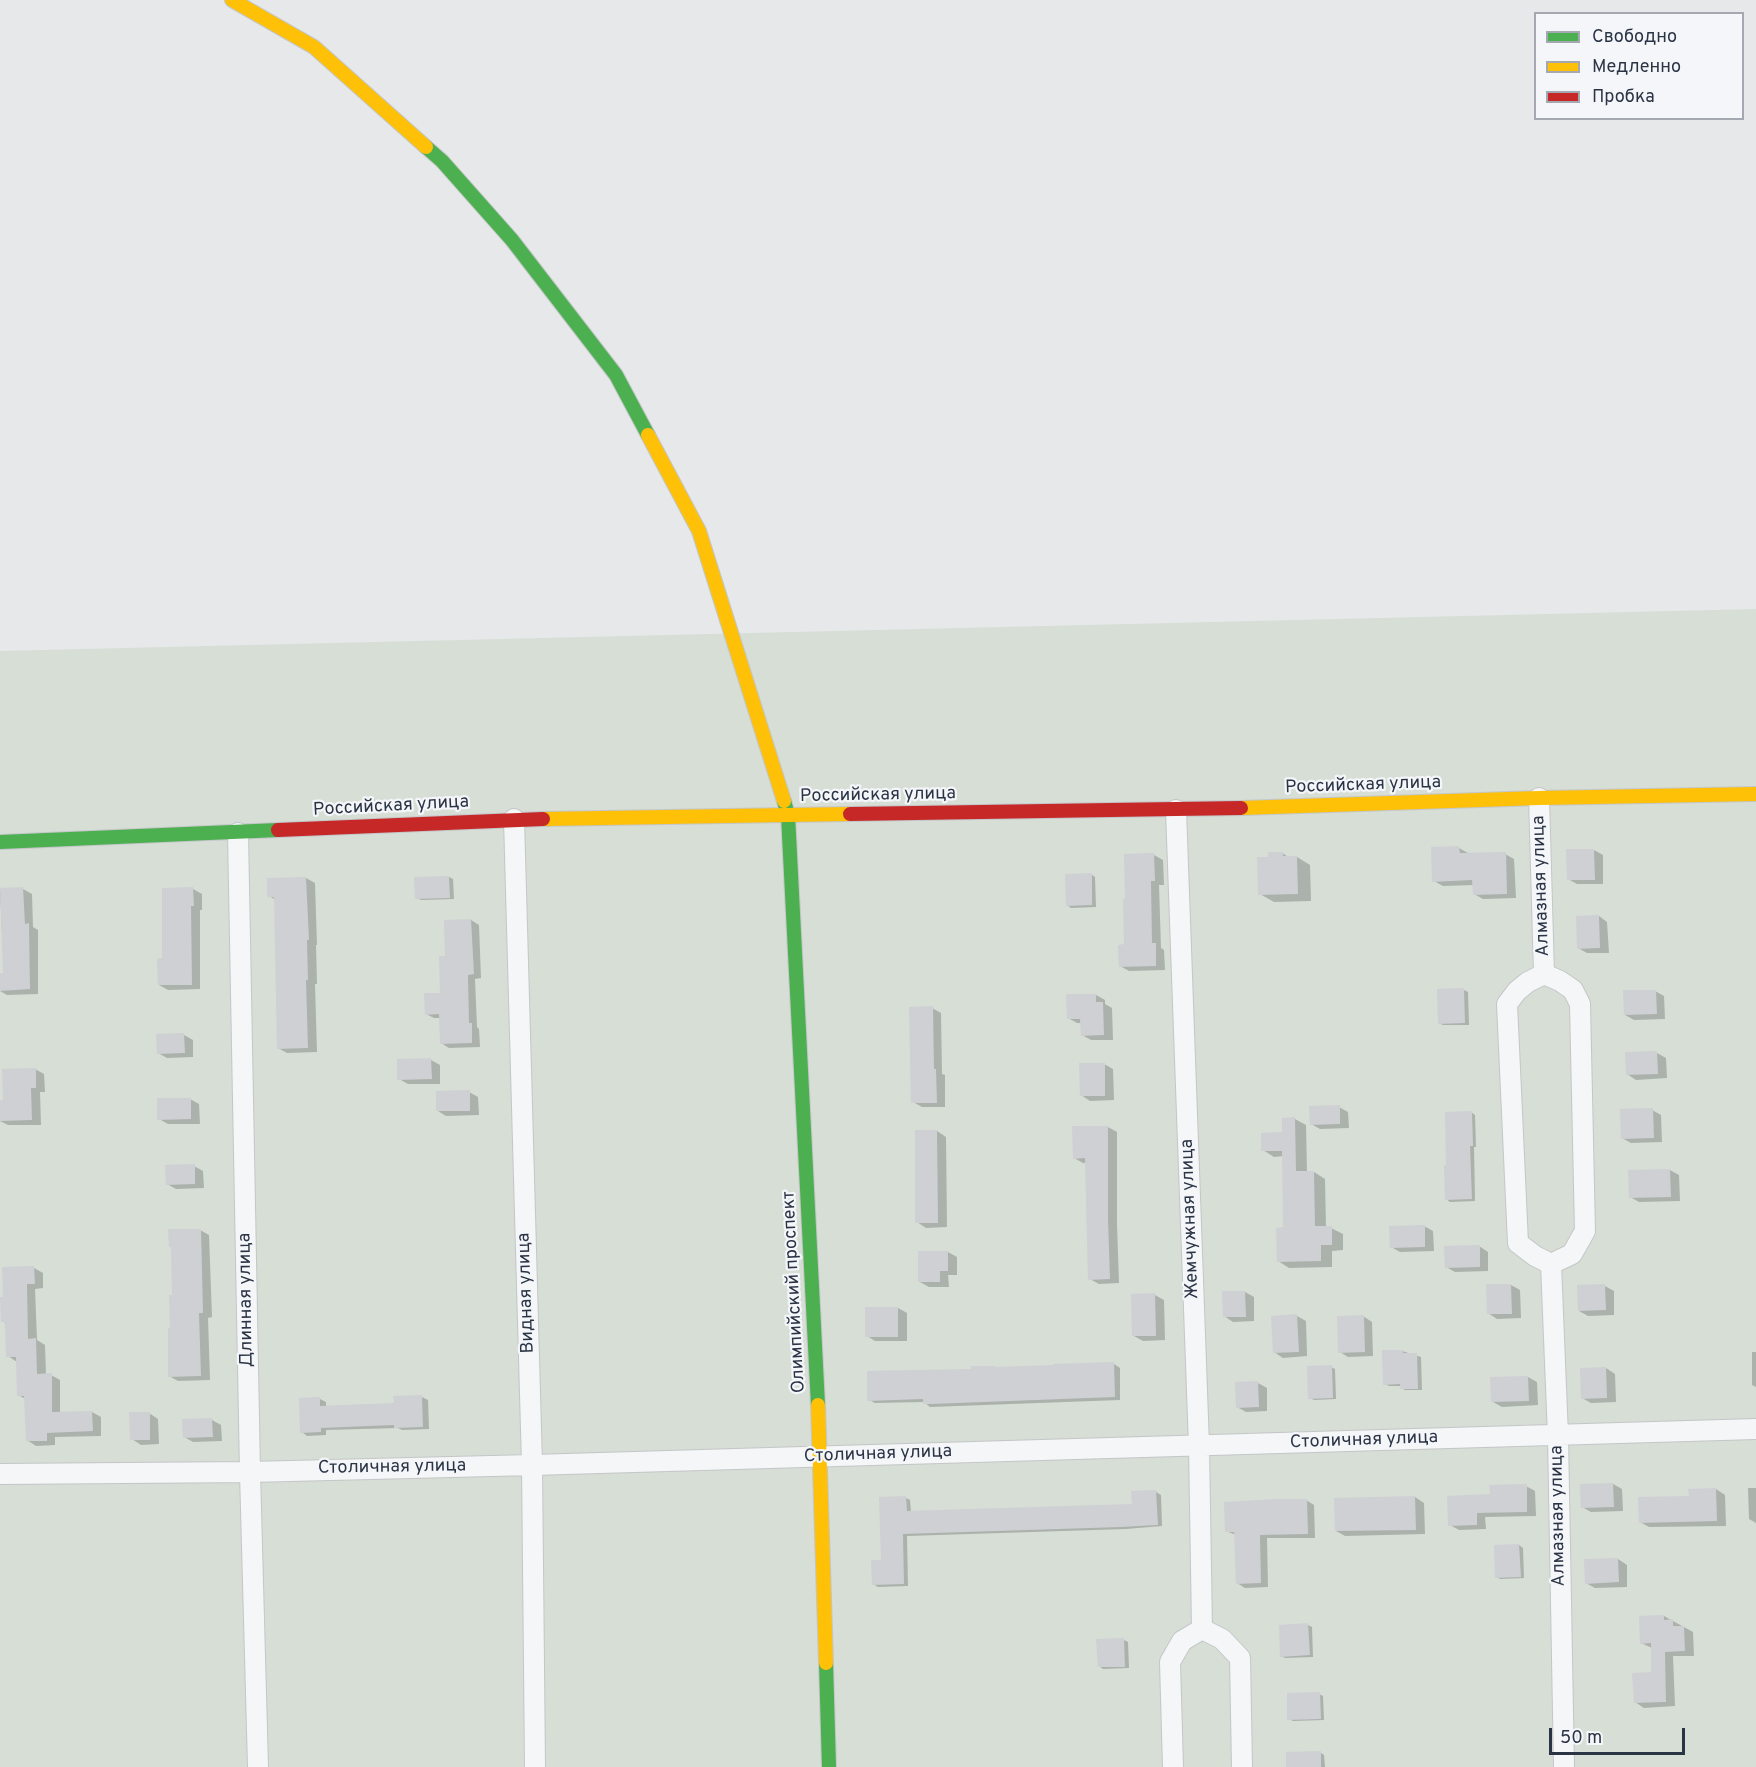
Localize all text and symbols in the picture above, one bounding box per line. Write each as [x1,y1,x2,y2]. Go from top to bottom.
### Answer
legend [1534,12,1744,120]
text: Свободно [1592,26,1677,49]
text: Медленно [1592,56,1681,79]
text: Пробка [1592,86,1655,109]
street label: Российская улица [1285,772,1441,800]
street label: Российская улица [800,784,956,808]
street label: Российская улица [313,792,469,822]
street label: Алмазная улица [1529,815,1555,957]
street label: Жемчужная улица [1177,1138,1205,1300]
street label: Олимпийский проспект [779,1190,811,1394]
street label: Видная улица [514,1232,540,1354]
street label: Длинная улица [235,1233,259,1367]
street label: Столичная улица [1290,1428,1438,1454]
street label: Столичная улица [804,1442,952,1468]
street label: Алмазная улица [1547,1445,1571,1587]
street label: Столичная улица [318,1456,466,1480]
scale bar [1552,1716,1688,1754]
text: 50 m [1560,1727,1602,1750]

